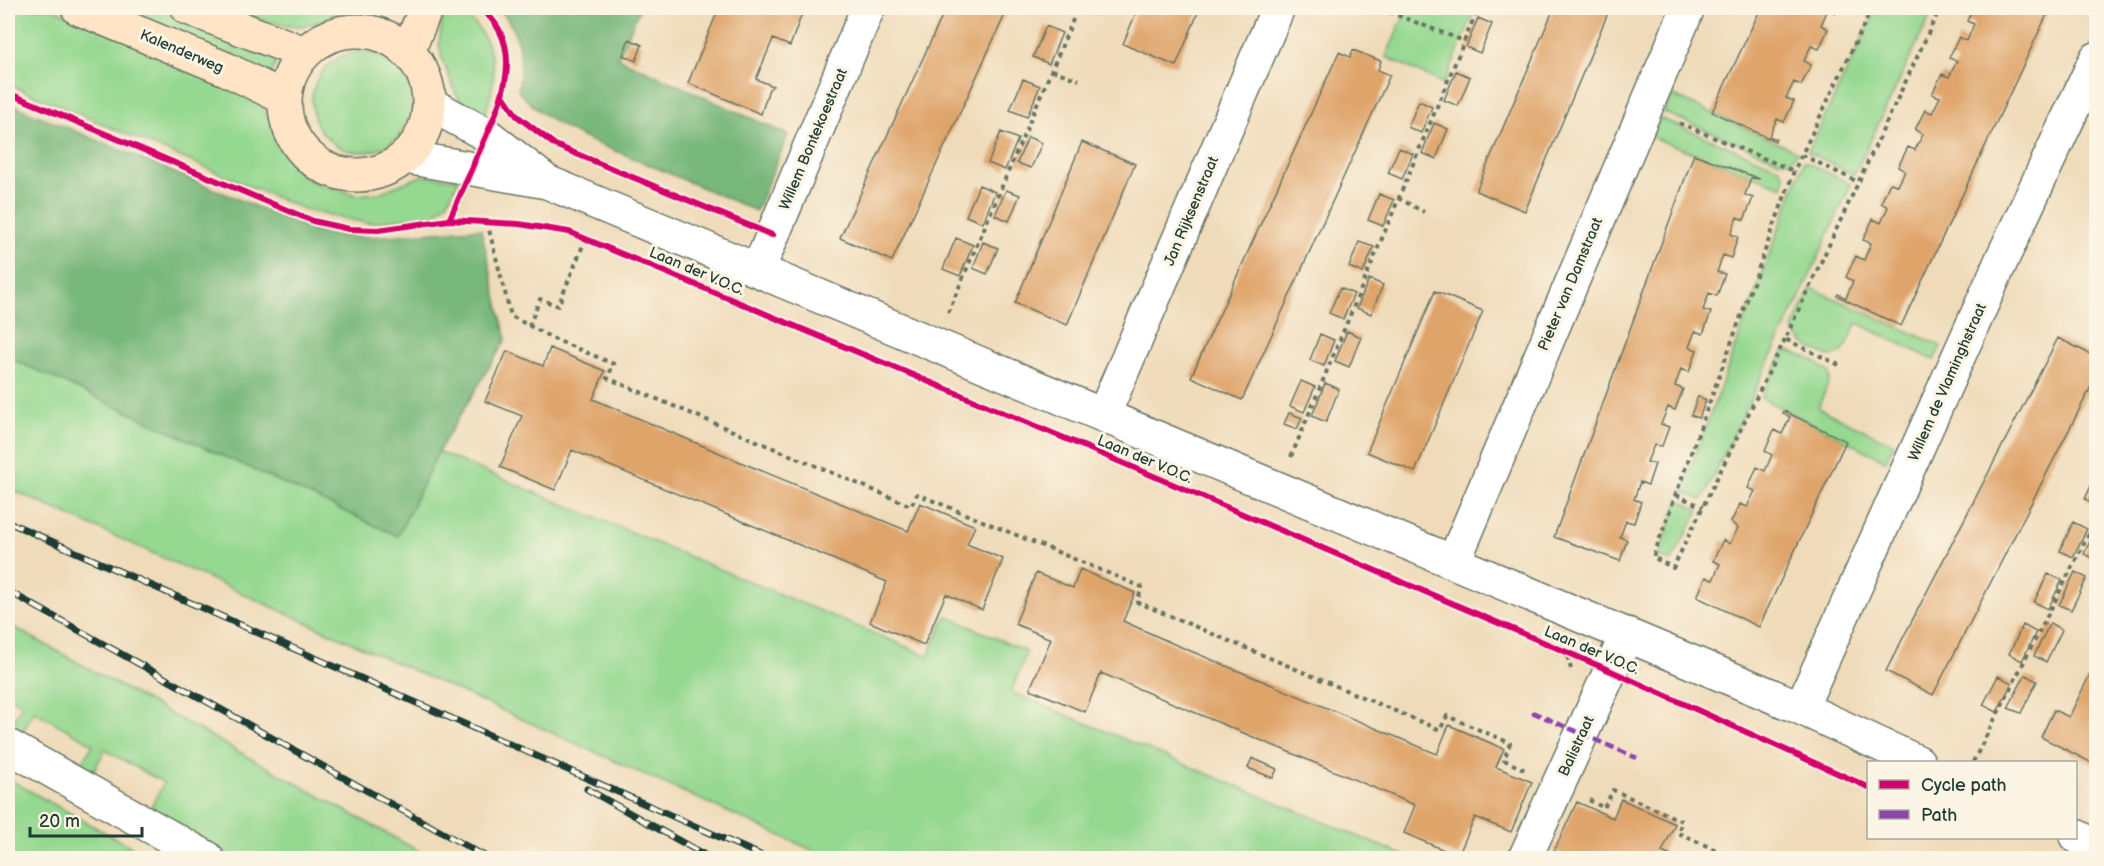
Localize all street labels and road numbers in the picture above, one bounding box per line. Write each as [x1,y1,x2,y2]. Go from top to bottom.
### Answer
street label: Kalenderweg [137,25,226,78]
street label: Willem Bontekoestraat [775,65,852,213]
street label: Jan Rijksenstraat [1160,153,1223,269]
street label: Pieter van Damstraat [1534,214,1607,354]
street label: Laan der V.O.C. [646,243,747,300]
street label: Willem de Vlaminghstraat [1904,300,1991,464]
street label: Laan der V.O.C. [1094,431,1195,488]
street label: Laan der V.O.C. [1541,622,1642,679]
street label: Balistraat [1554,713,1599,779]

